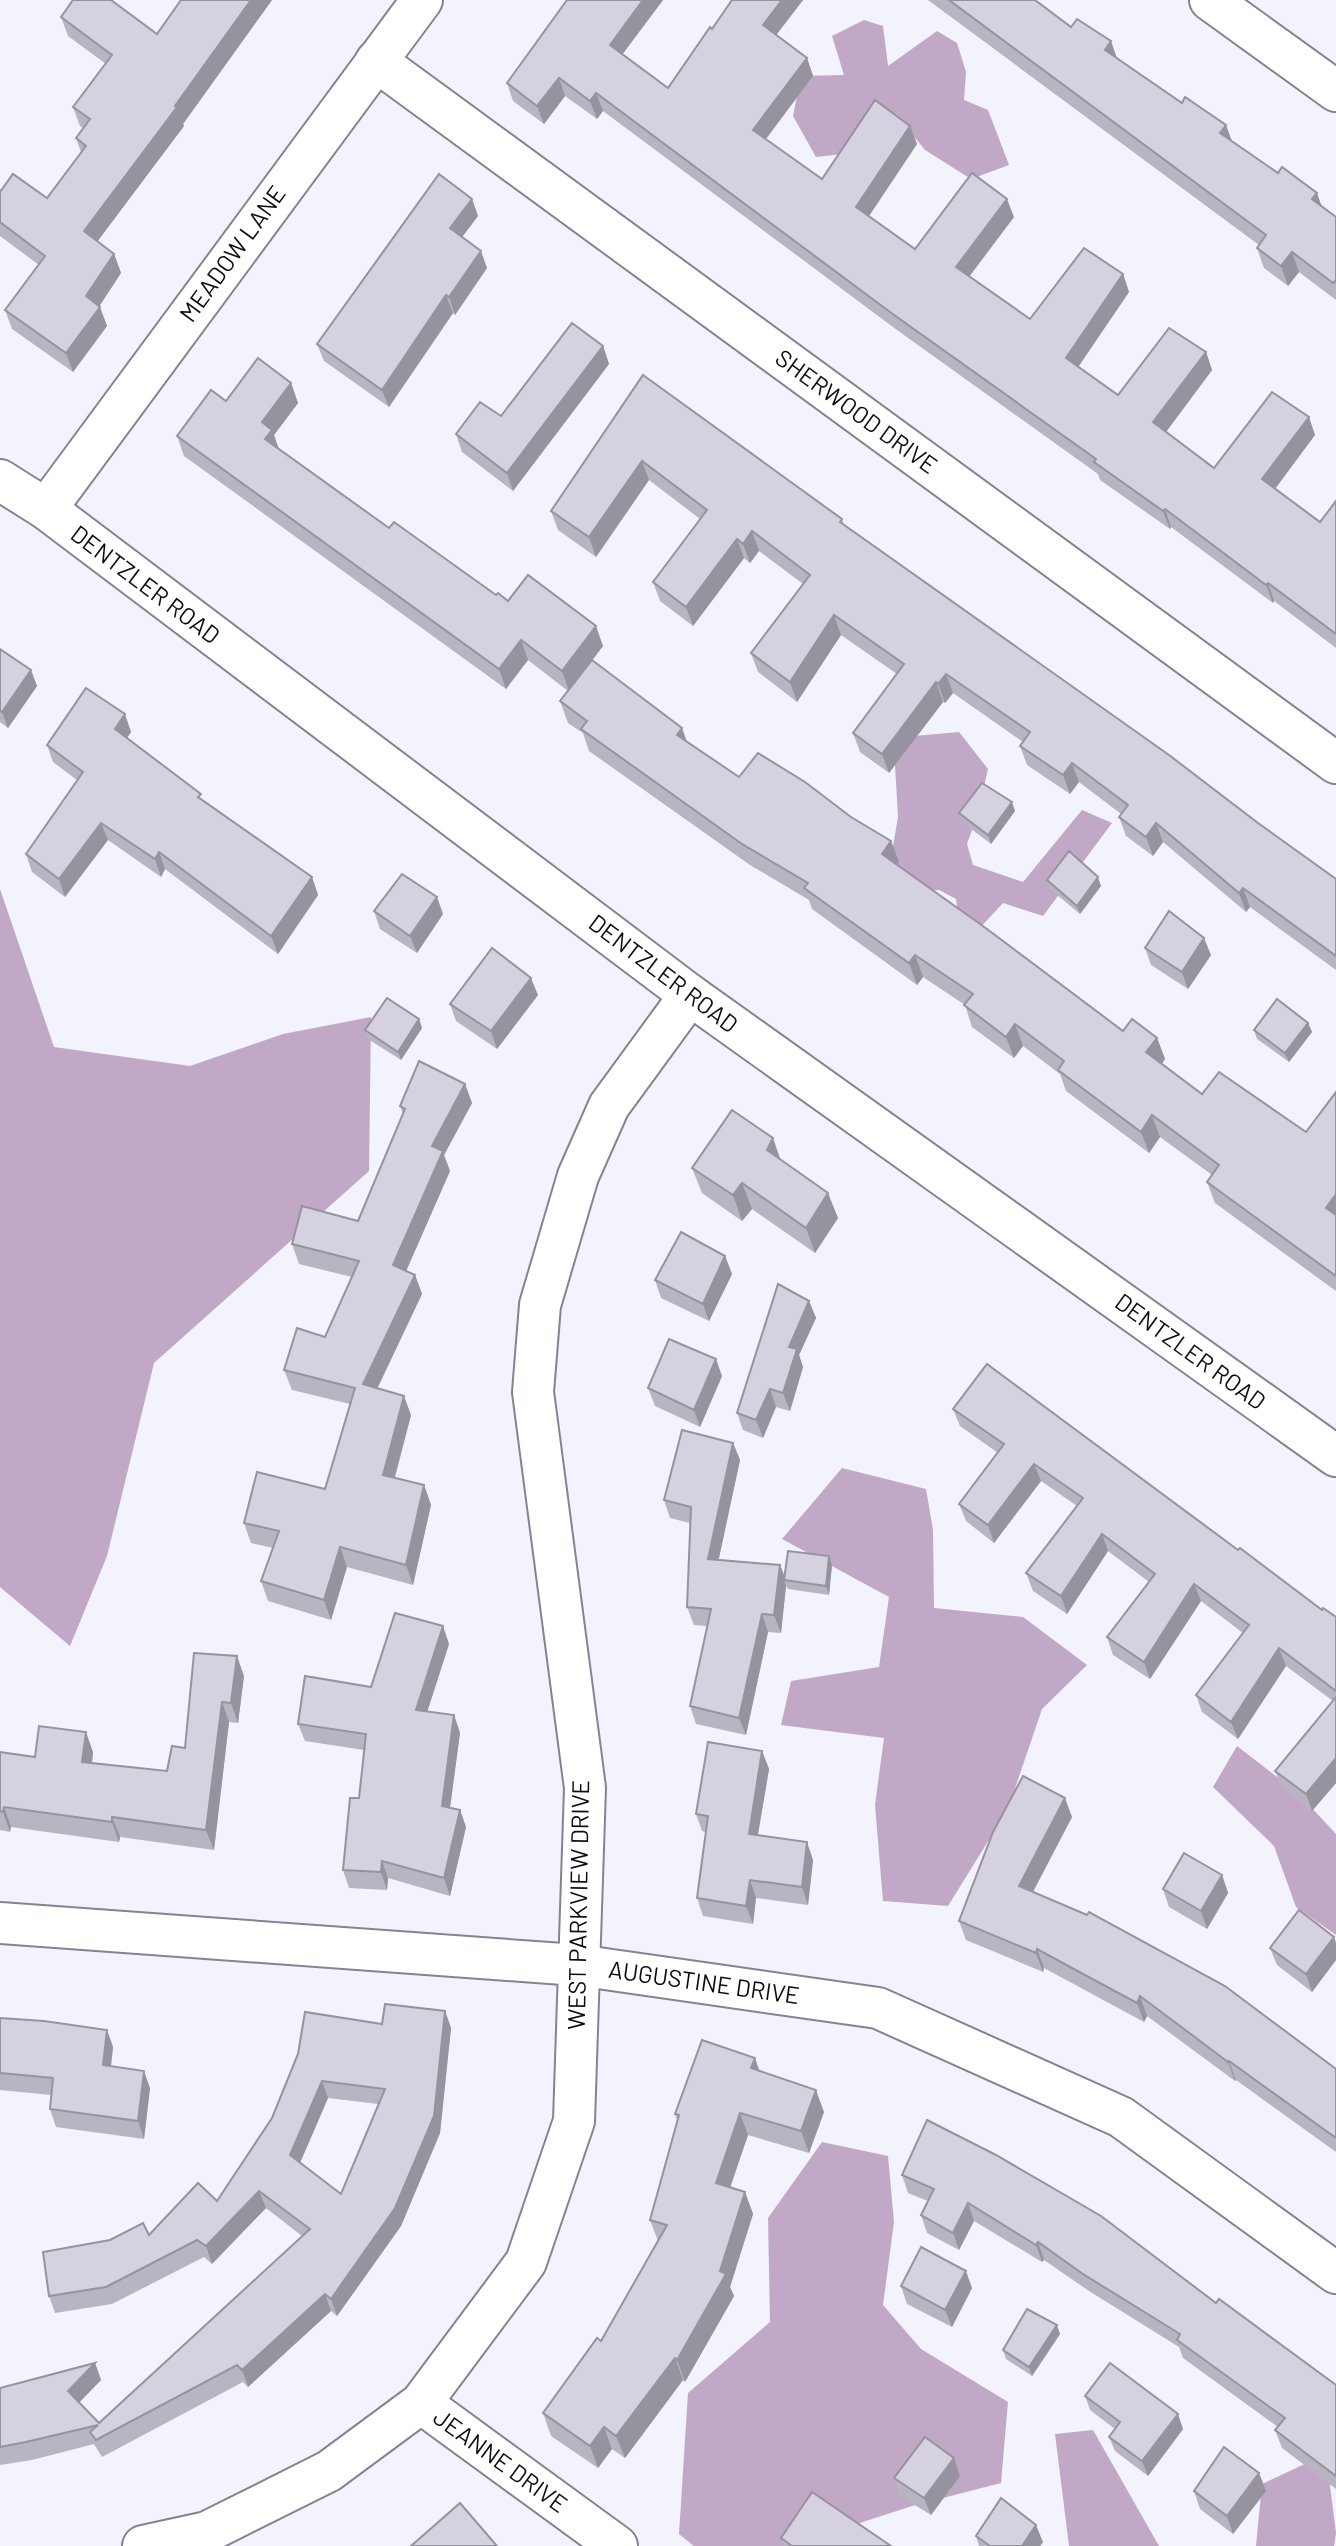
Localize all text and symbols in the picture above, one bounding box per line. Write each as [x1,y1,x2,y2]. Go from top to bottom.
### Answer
street label: MEADOW LANE [173,179,291,327]
street label: SHERWOOD DRIVE [770,342,943,479]
street label: DENTZLER ROAD [66,518,226,649]
street label: DENTZLER ROAD [584,907,744,1038]
street label: DENTZLER ROAD [1110,1286,1272,1415]
street label: WEST PARKVIEW DRIVE [561,1780,594,2030]
street label: AUGUSTINE DRIVE [607,1954,802,2009]
street label: JEANNE DRIVE [428,2402,573,2518]

